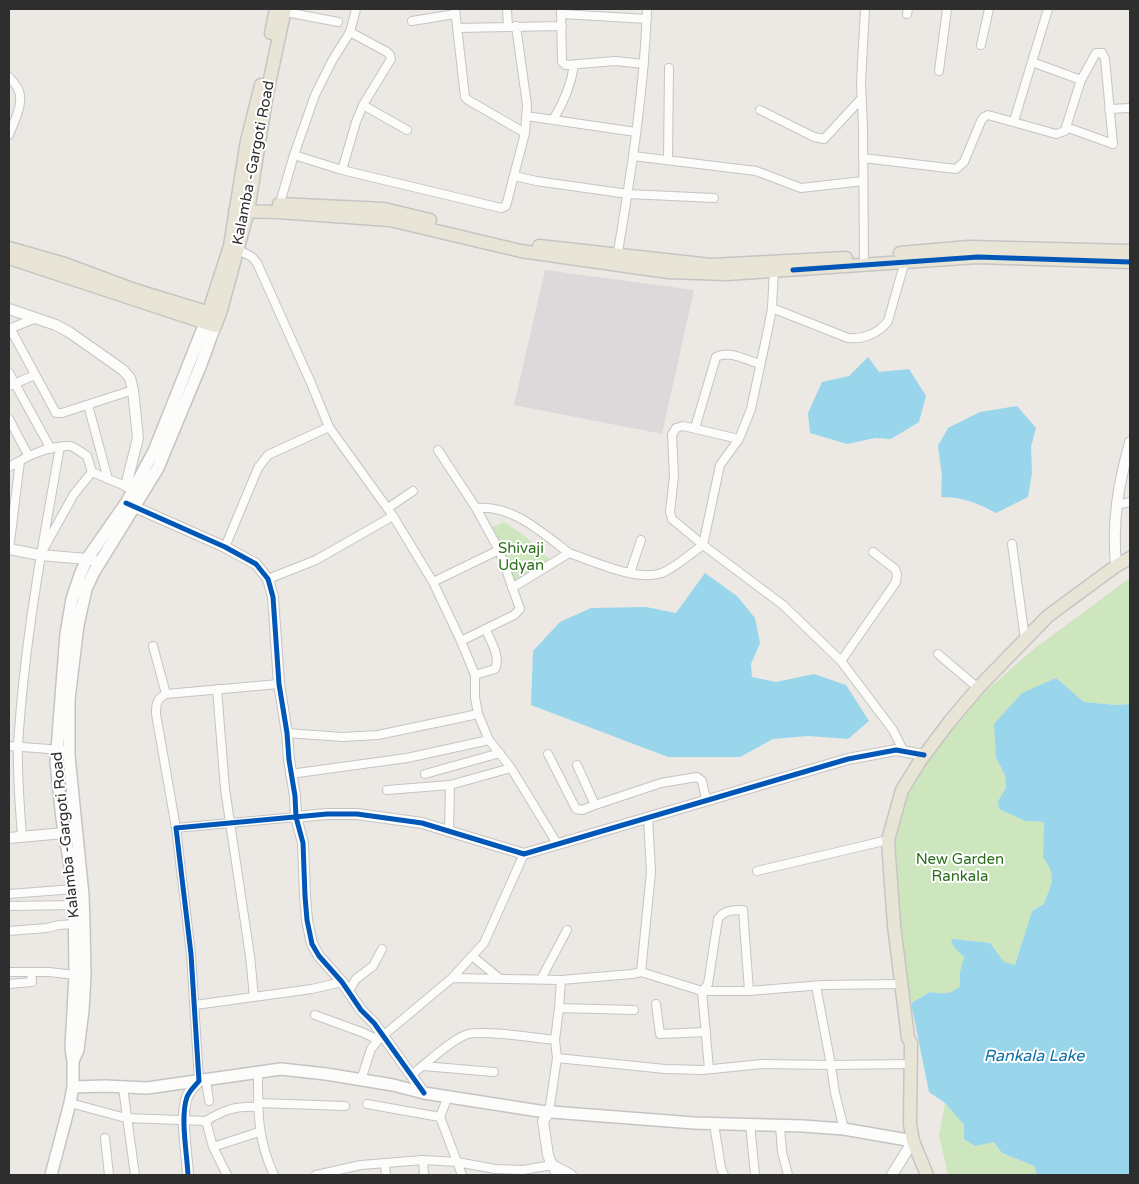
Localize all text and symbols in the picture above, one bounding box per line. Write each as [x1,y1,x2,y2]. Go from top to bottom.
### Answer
street label: Kalamba -Gargoti Road [229,79,279,247]
park label: Shivaji Udyan [498,540,544,575]
street label: Kalamba -Gargoti Road [48,751,84,919]
park label: New Garden Rankala [916,851,1004,886]
water label: Rankala Lake [984,1047,1084,1067]

